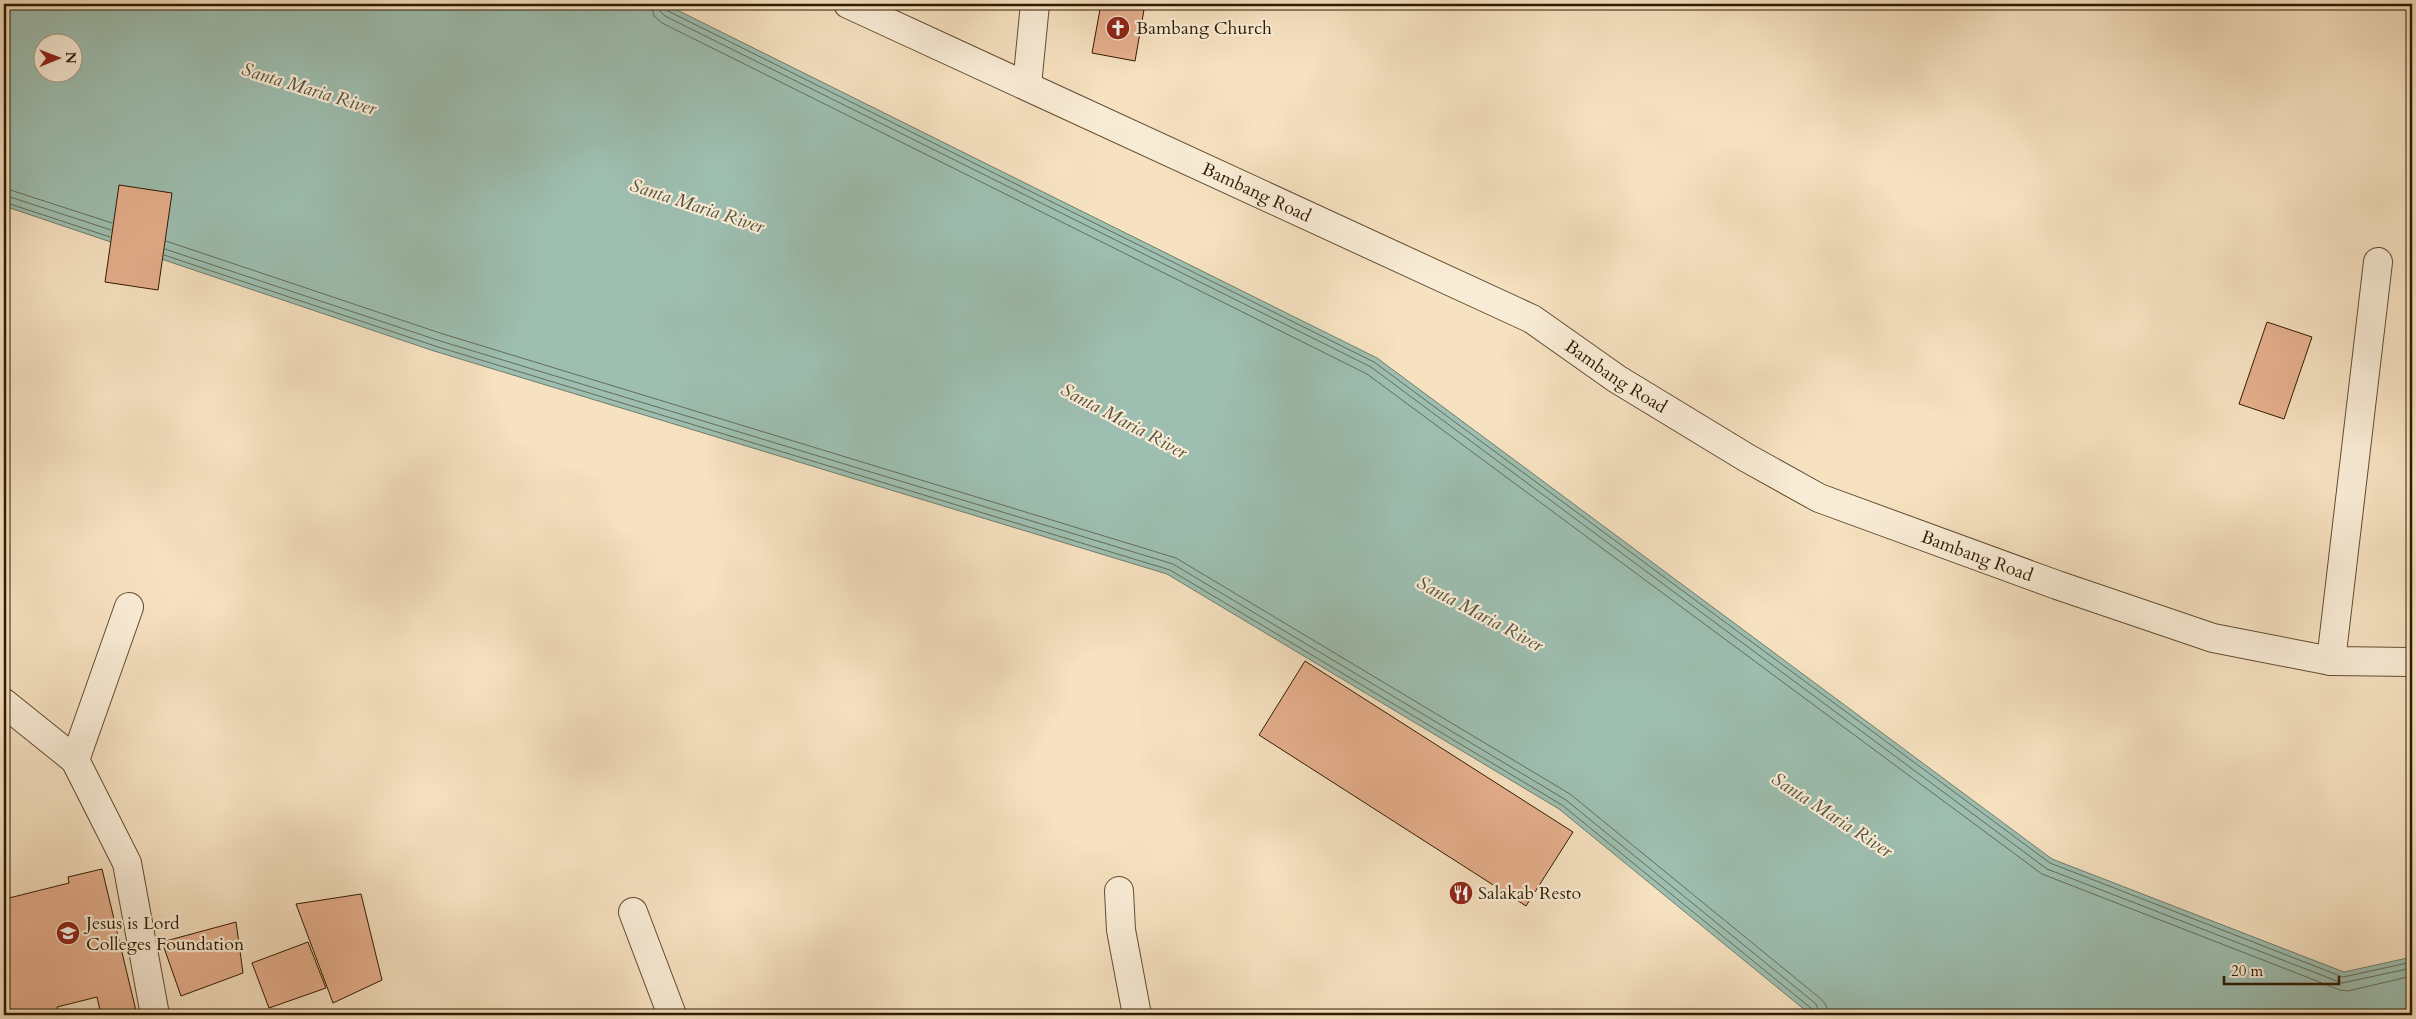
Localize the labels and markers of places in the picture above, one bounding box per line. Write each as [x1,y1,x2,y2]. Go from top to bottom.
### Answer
church icon: Bambang Church [1105,15,1131,41]
place label: Bambang Church [1136,16,1272,41]
restaurant icon: Salakab Resto [1448,880,1474,906]
place label: Salakab Resto [1478,881,1581,906]
place label: Jesus is Lord Colleges Foundation [83,911,245,957]
school or university icon: Jesus is Lord Colleges Foundation [55,920,81,946]

